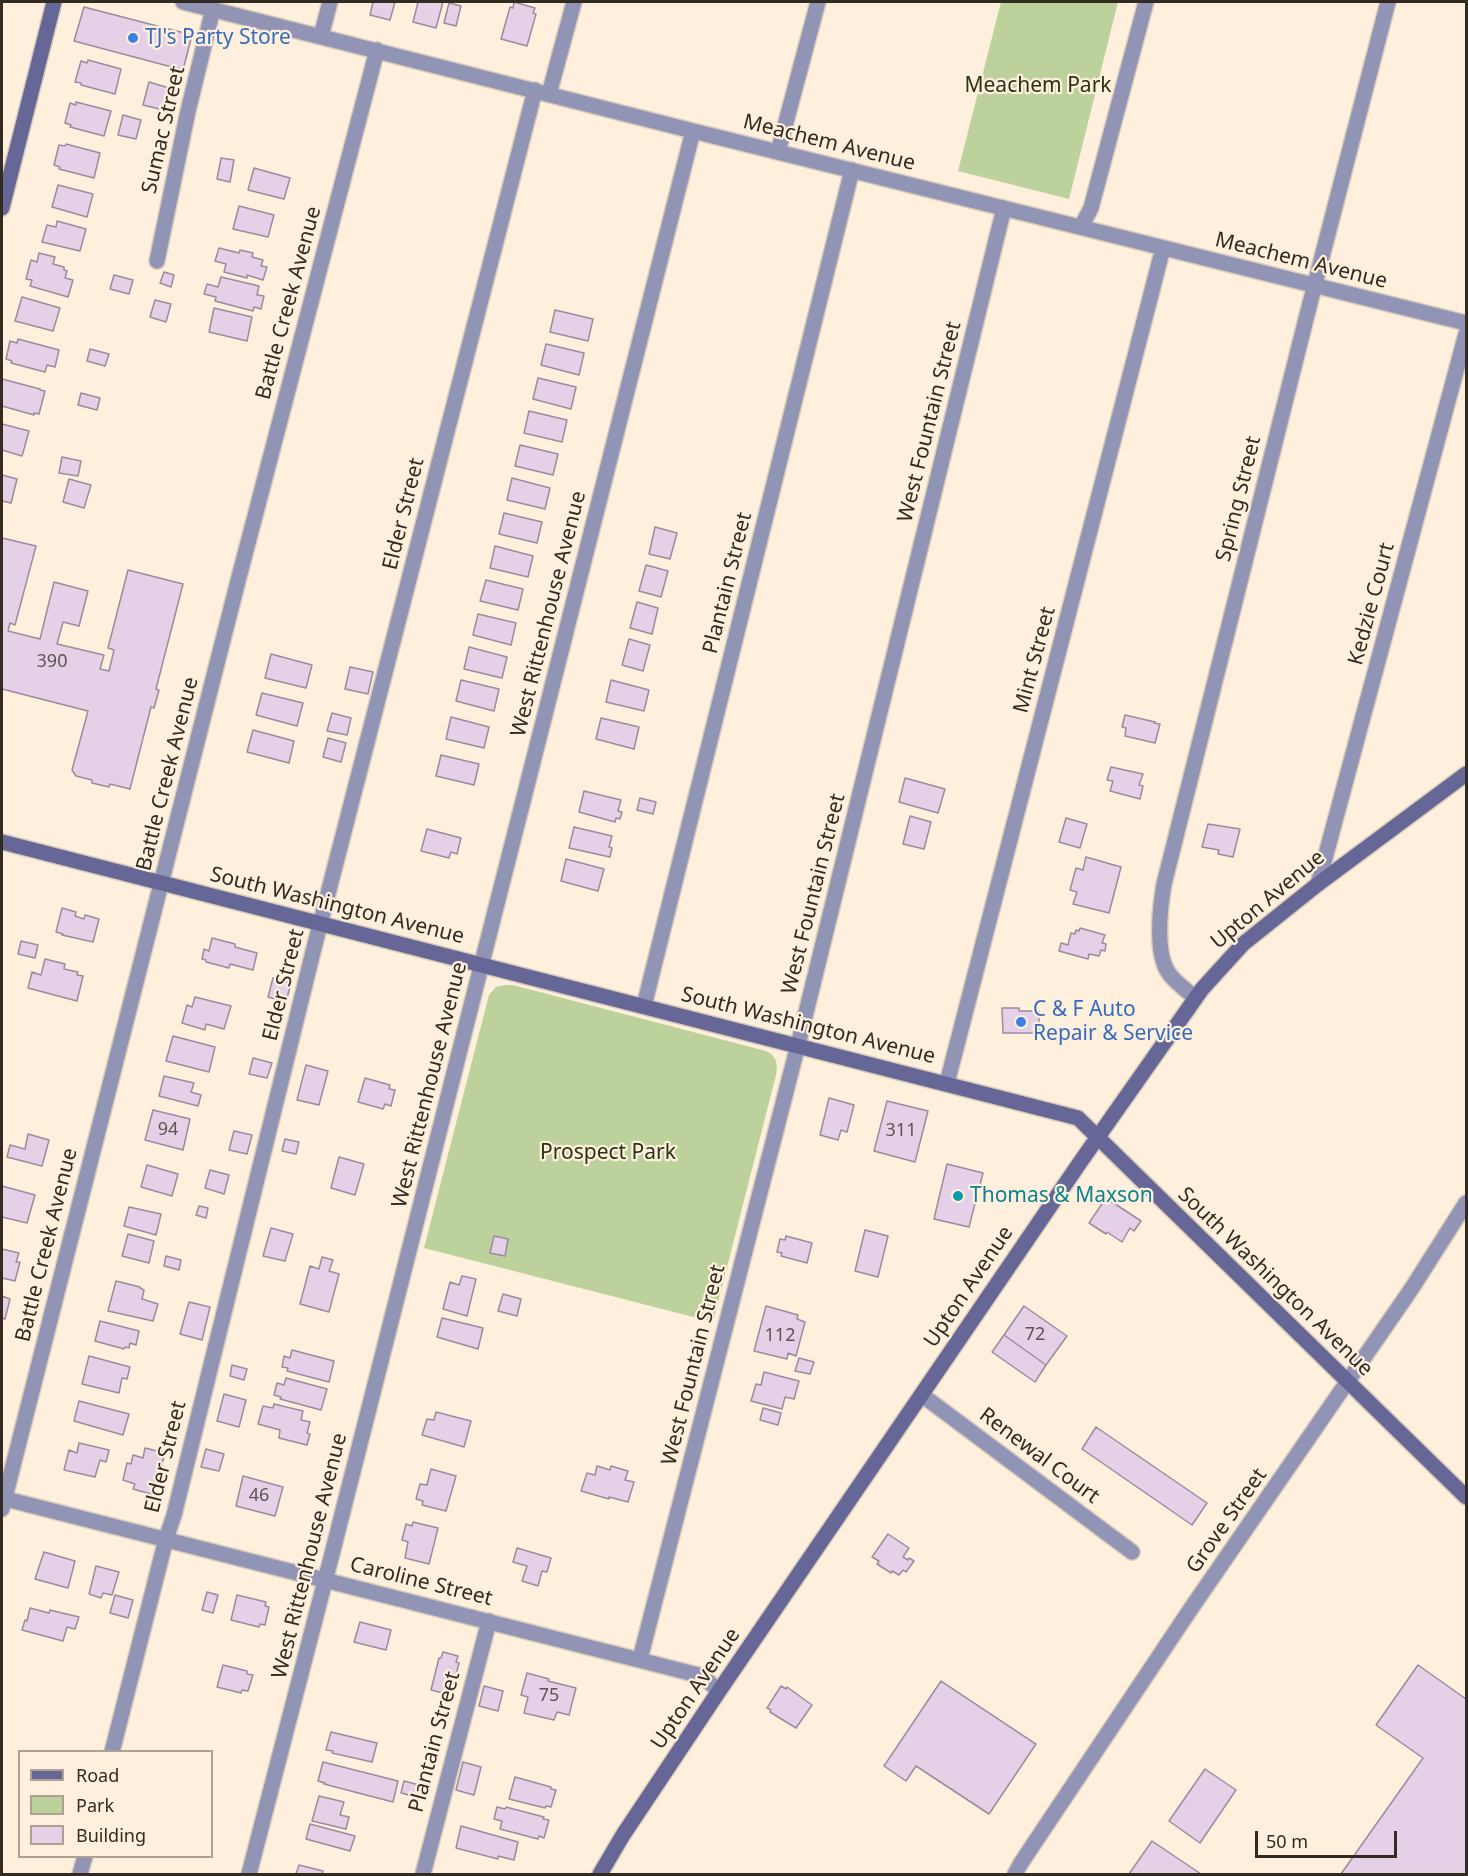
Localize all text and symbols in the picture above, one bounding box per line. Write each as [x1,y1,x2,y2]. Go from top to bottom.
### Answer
place label: TJ's Party Store [145,25,291,51]
marker: TJ's Party Store [126,31,140,45]
street label: Sumac Street [137,64,191,196]
park label: Meachem Park [964,73,1112,99]
street label: Meachem Avenue [740,109,918,177]
street label: Battle Creek Avenue [251,204,327,402]
street label: Meachem Avenue [1212,227,1390,295]
street label: West Fountain Street [893,319,967,525]
street label: Spring Street [1211,434,1267,564]
street label: Elder Street [378,455,430,573]
street label: West Rittenhouse Avenue [506,489,592,739]
street label: Plantain Street [698,510,758,656]
street label: Kedzie Court [1344,540,1400,668]
street label: Mint Street [1009,604,1061,716]
house number: 390 [37,651,67,673]
street label: Battle Creek Avenue [132,674,204,874]
street label: West Fountain Street [777,791,851,997]
street label: Upton Avenue [1206,845,1330,955]
street label: South Washington Avenue [207,862,467,950]
street label: Elder Street [258,926,310,1044]
street label: West Rittenhouse Avenue [387,960,473,1210]
street label: South Washington Avenue [678,982,938,1070]
place label: C & F Auto Repair & Service [1033,997,1193,1047]
marker: C & F Auto Repair & Service [1014,1015,1028,1029]
house number: 94 [158,1119,178,1141]
house number: 311 [886,1120,916,1142]
park label: Prospect Park [540,1140,676,1166]
street label: Battle Creek Avenue [11,1145,83,1345]
street label: South Washington Avenue [1172,1182,1378,1382]
place label: Thomas & Maxson [970,1183,1153,1209]
marker: Thomas & Maxson [951,1189,965,1203]
street label: Upton Avenue [919,1222,1019,1352]
street label: West Fountain Street [657,1262,731,1468]
house number: 72 [1025,1324,1045,1346]
house number: 112 [765,1325,795,1347]
street label: Elder Street [140,1398,192,1516]
street label: Renewal Court [974,1403,1104,1509]
street label: West Rittenhouse Avenue [267,1431,353,1681]
street label: Grove Street [1182,1464,1272,1578]
house number: 46 [249,1485,269,1507]
street label: Caroline Street [347,1552,495,1612]
street label: Upton Avenue [646,1624,746,1754]
street label: Plantain Street [404,1669,466,1815]
house number: 75 [539,1685,559,1707]
legend [18,1750,213,1858]
text: Road [76,1763,119,1787]
text: Park [76,1793,114,1817]
scale bar [1258,1819,1400,1857]
text: Building [76,1823,146,1847]
text: 50 m [1266,1829,1308,1853]

